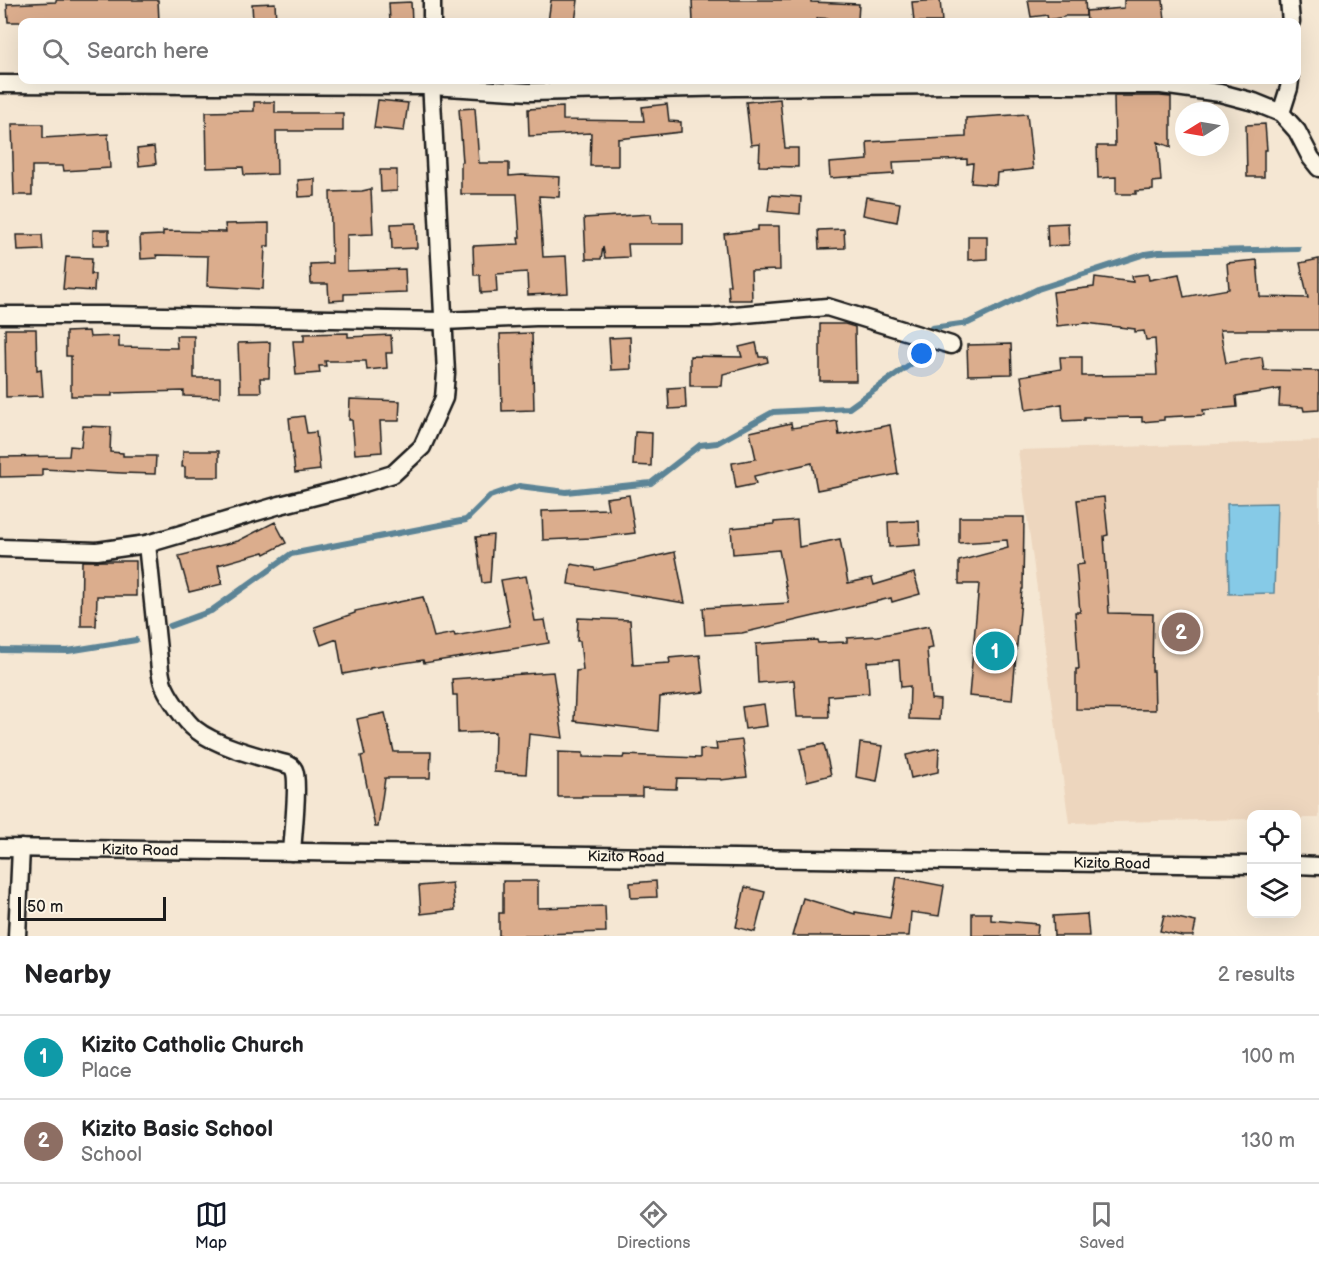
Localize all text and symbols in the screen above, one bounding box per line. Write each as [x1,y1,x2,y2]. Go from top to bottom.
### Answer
search box [18,18,1301,84]
icon: search [39,35,72,68]
text: Search here [87,38,209,65]
north arrow [1175,102,1229,156]
your location [907,339,936,368]
pin: 2 [1162,610,1200,654]
pin: 1 [976,628,1014,674]
map controls [1247,810,1301,918]
button: locate [1247,810,1301,864]
street label: Kizito Road [101,840,179,860]
street label: Kizito Road [587,846,665,867]
street label: Kizito Road [1073,853,1150,873]
button: layers [1247,864,1301,918]
scale bar [18,894,166,922]
text: 50 m [27,898,63,917]
text: Nearby [24,960,111,991]
text: 2 results [1218,963,1295,987]
text: Kizito Catholic Church [81,1032,304,1059]
text: 1 [39,1045,48,1069]
text: 100 m [1242,1045,1295,1069]
text: Place [81,1059,132,1083]
text: Kizito Basic School [81,1116,273,1143]
text: 2 [38,1129,49,1153]
text: 130 m [1241,1129,1295,1153]
text: School [81,1143,142,1167]
tab: Map [195,1198,228,1253]
tab: Directions [617,1198,690,1253]
tab: Saved [1079,1198,1124,1253]

